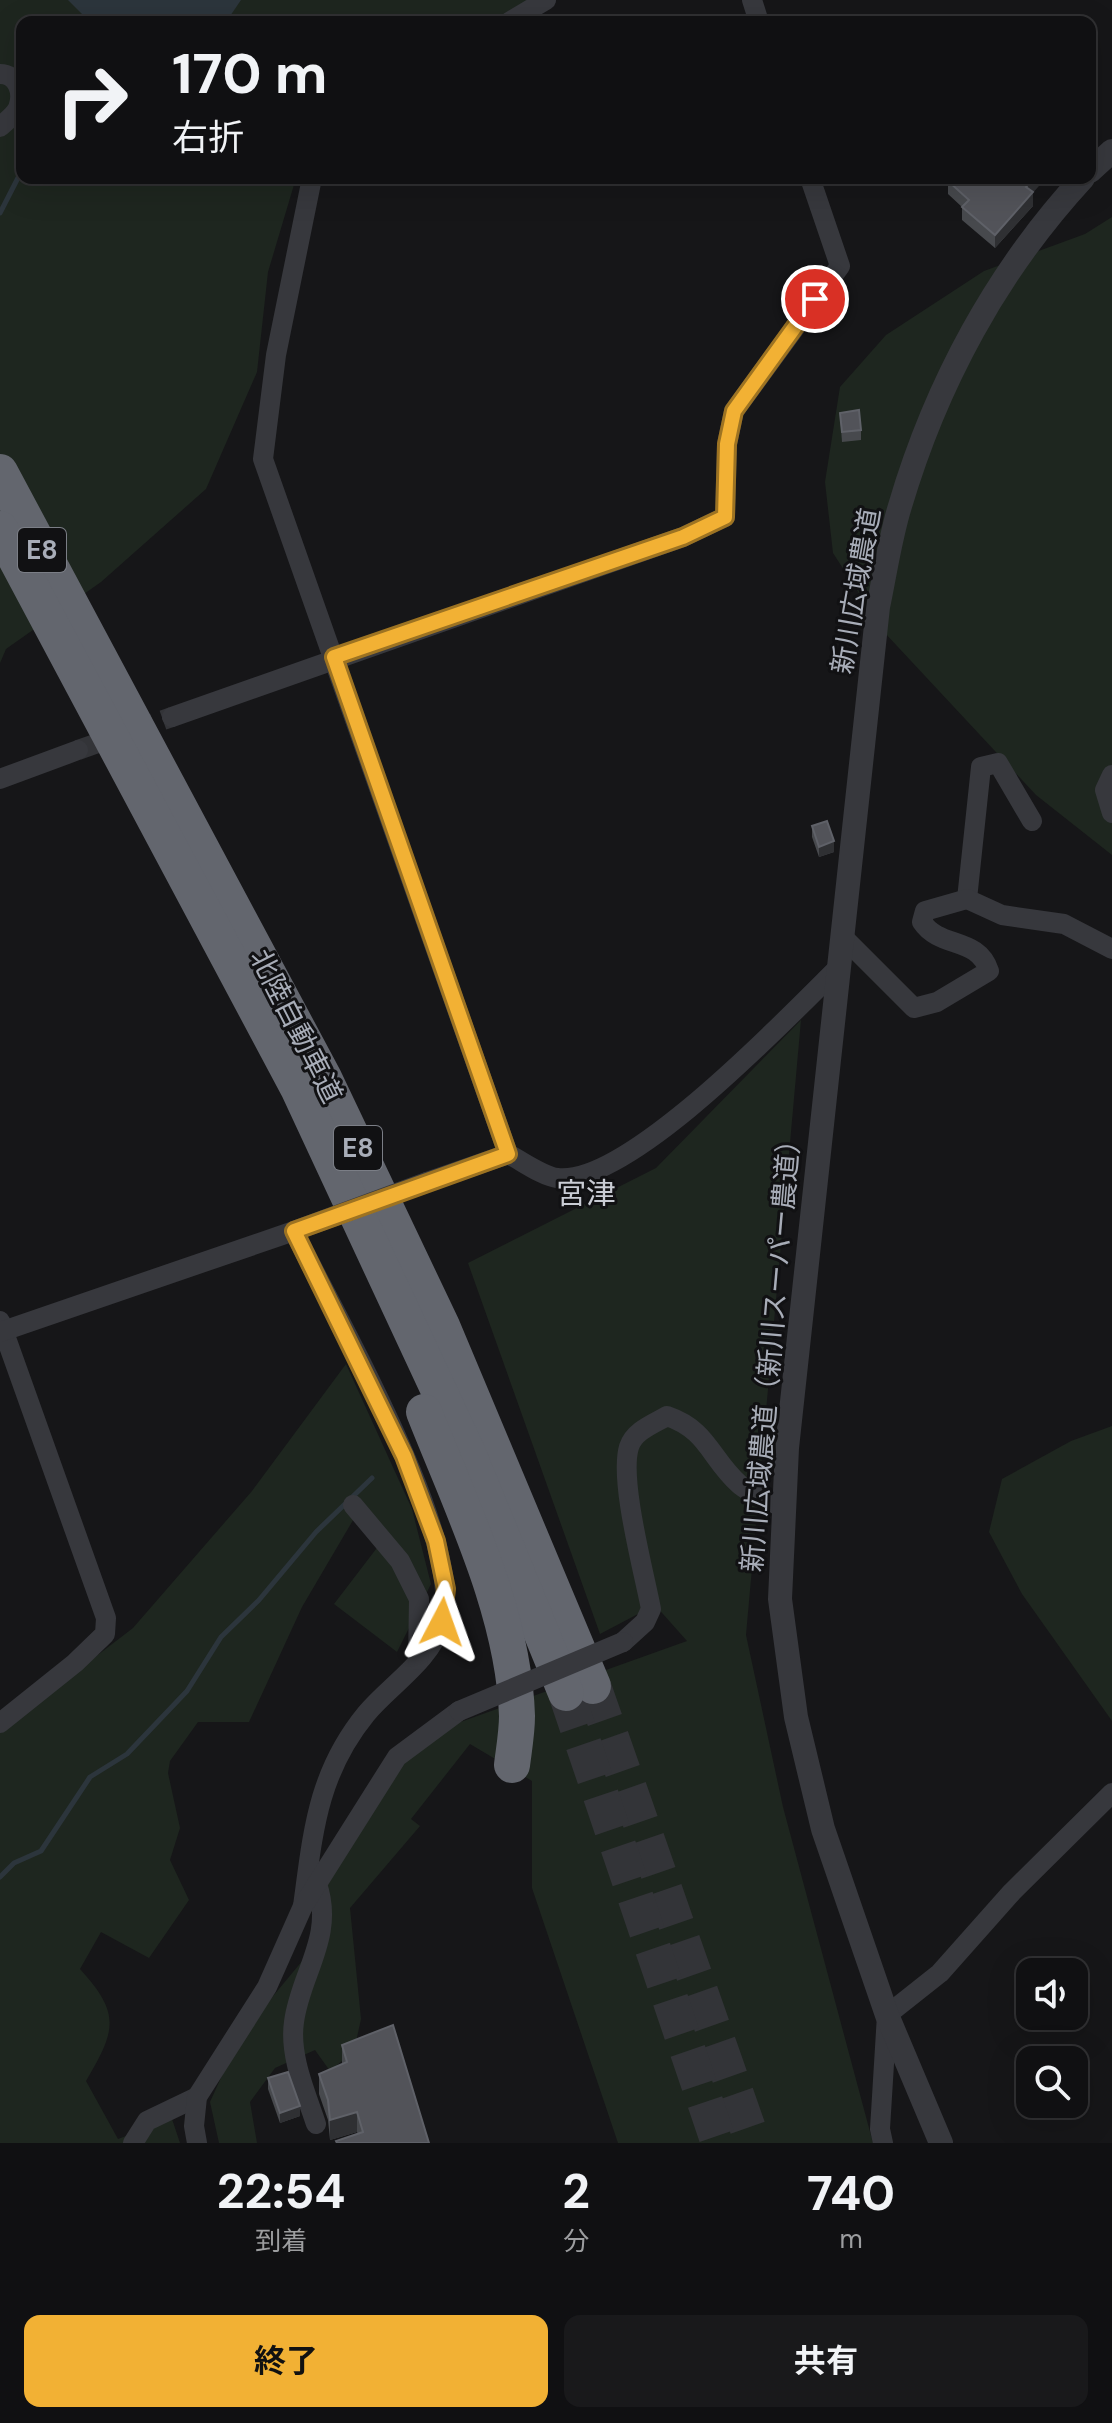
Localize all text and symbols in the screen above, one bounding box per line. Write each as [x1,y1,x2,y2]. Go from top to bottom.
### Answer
text: 170 m [172,37,327,110]
icon: right [40,48,144,152]
text: 右折 [172,114,244,161]
pin [781,265,849,333]
icon: arrive [793,277,837,321]
street label: 新川広域農道 [823,505,889,677]
road number: E8 [18,528,66,572]
street label: 北陸自動車道 [241,943,351,1109]
street label: 新川広域農道（新川スーパー農道） [733,1124,809,1574]
road number: E8 [334,1126,382,1170]
district label: 宮津 [556,1174,616,1213]
position arrow [400,1580,484,1664]
map controls [1016,1958,1088,2118]
button: sound [1016,1958,1088,2030]
button: search [1016,2046,1088,2118]
text: 22:54 [217,2160,346,2223]
text: 2 [562,2160,590,2223]
text: 740 [807,2162,895,2225]
text: m [839,2222,863,2256]
text: 到着 [255,2224,307,2258]
text: 分 [563,2224,589,2258]
button: 終了 [24,2315,548,2407]
button: 共有 [564,2315,1088,2407]

